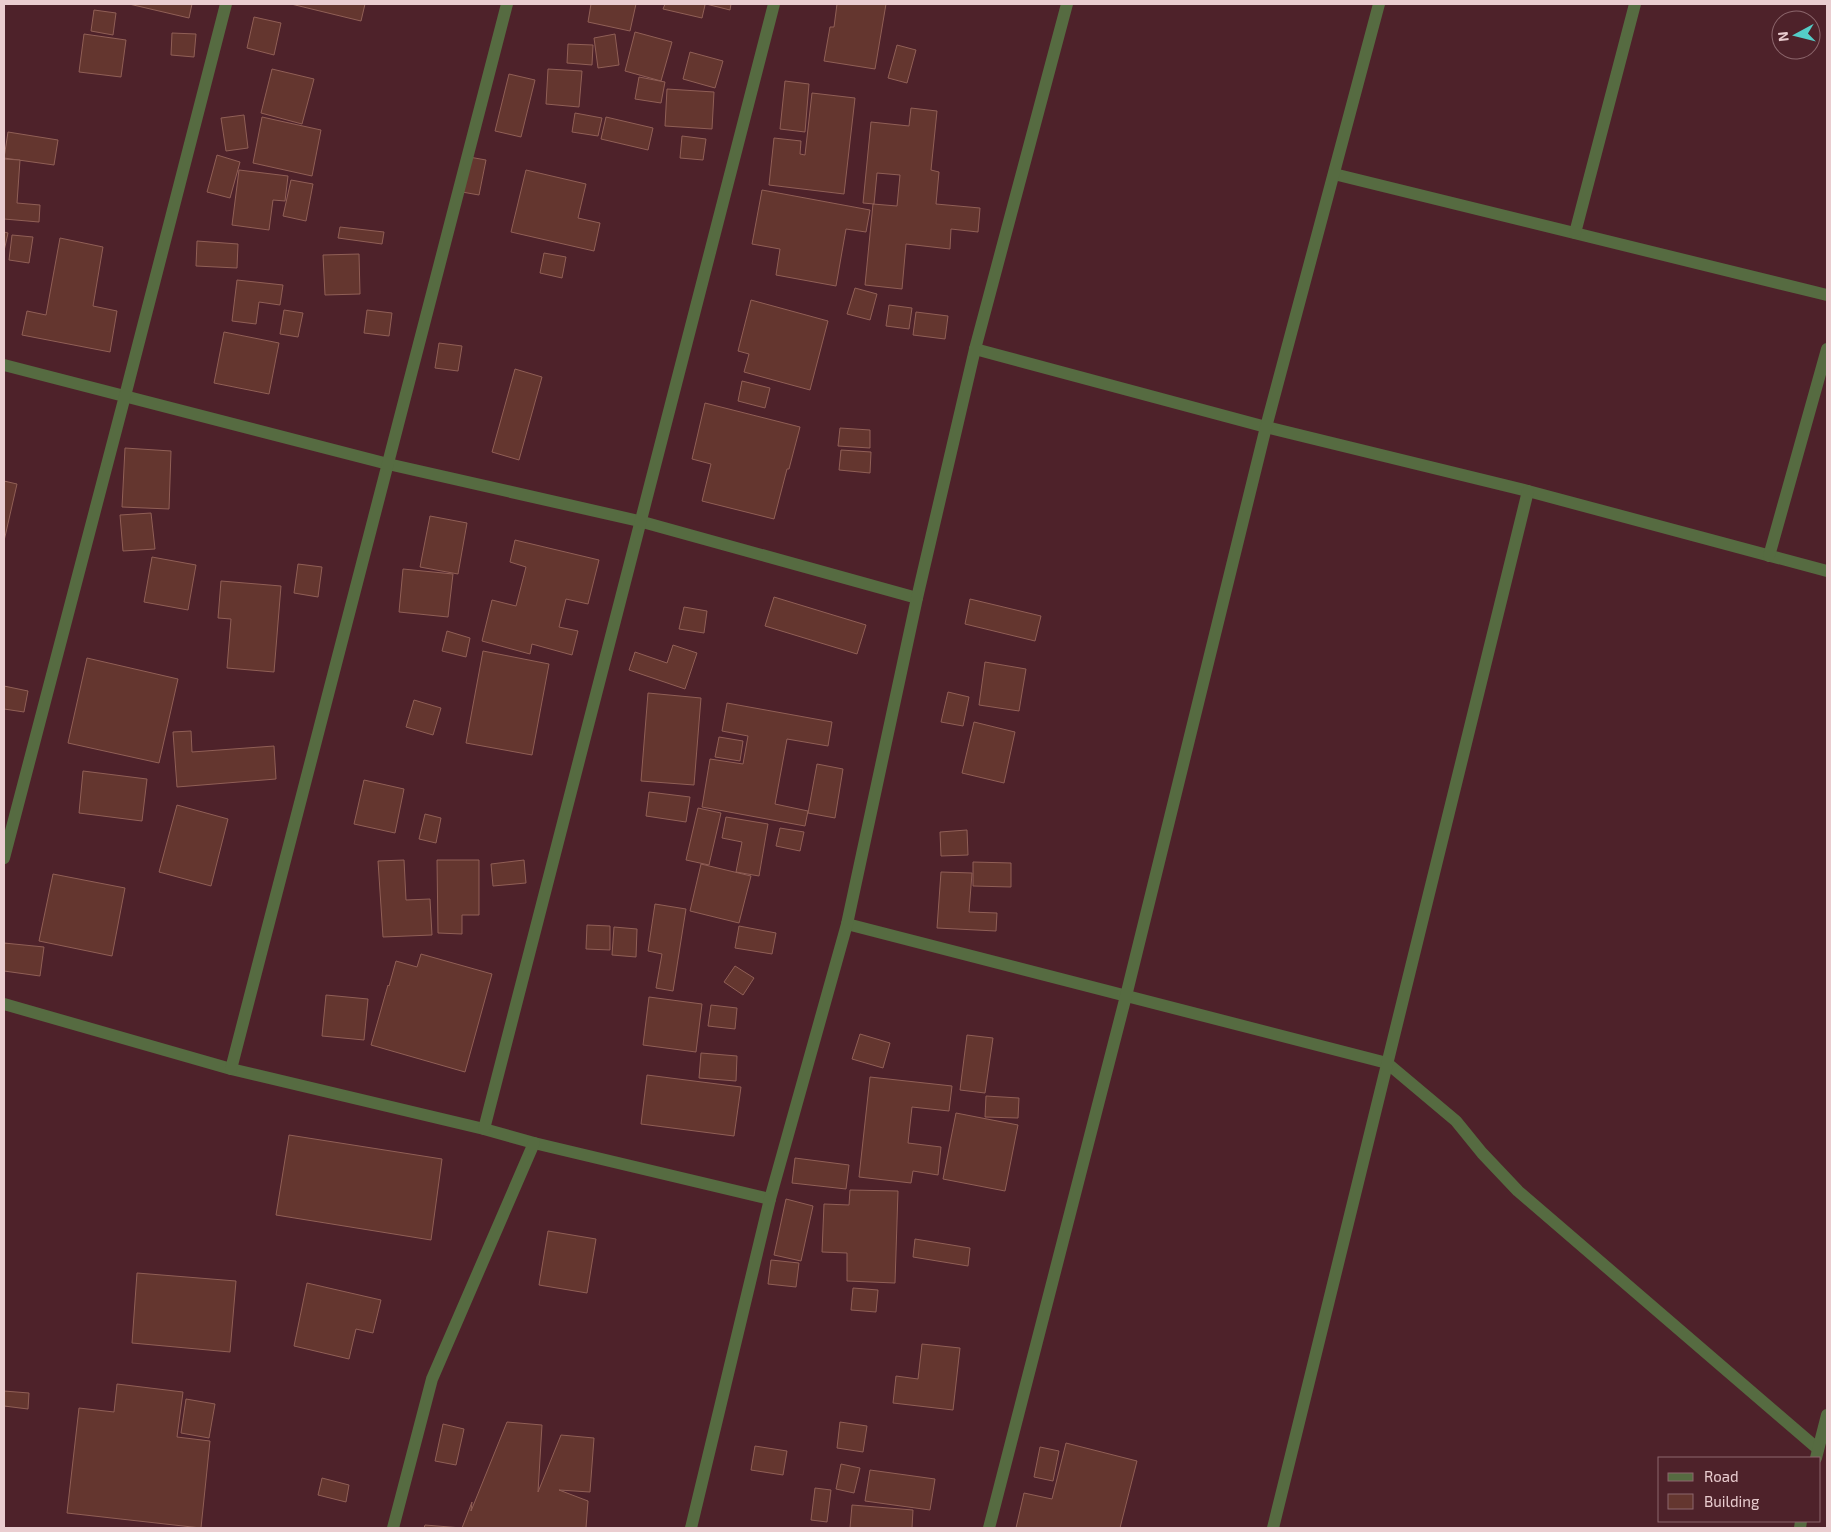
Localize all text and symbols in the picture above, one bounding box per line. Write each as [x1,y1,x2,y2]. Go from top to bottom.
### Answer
north arrow [1771,10,1821,60]
text: N [1774,31,1792,43]
legend [1658,1457,1821,1522]
text: Road [1704,1467,1739,1485]
text: Building [1704,1492,1760,1510]

